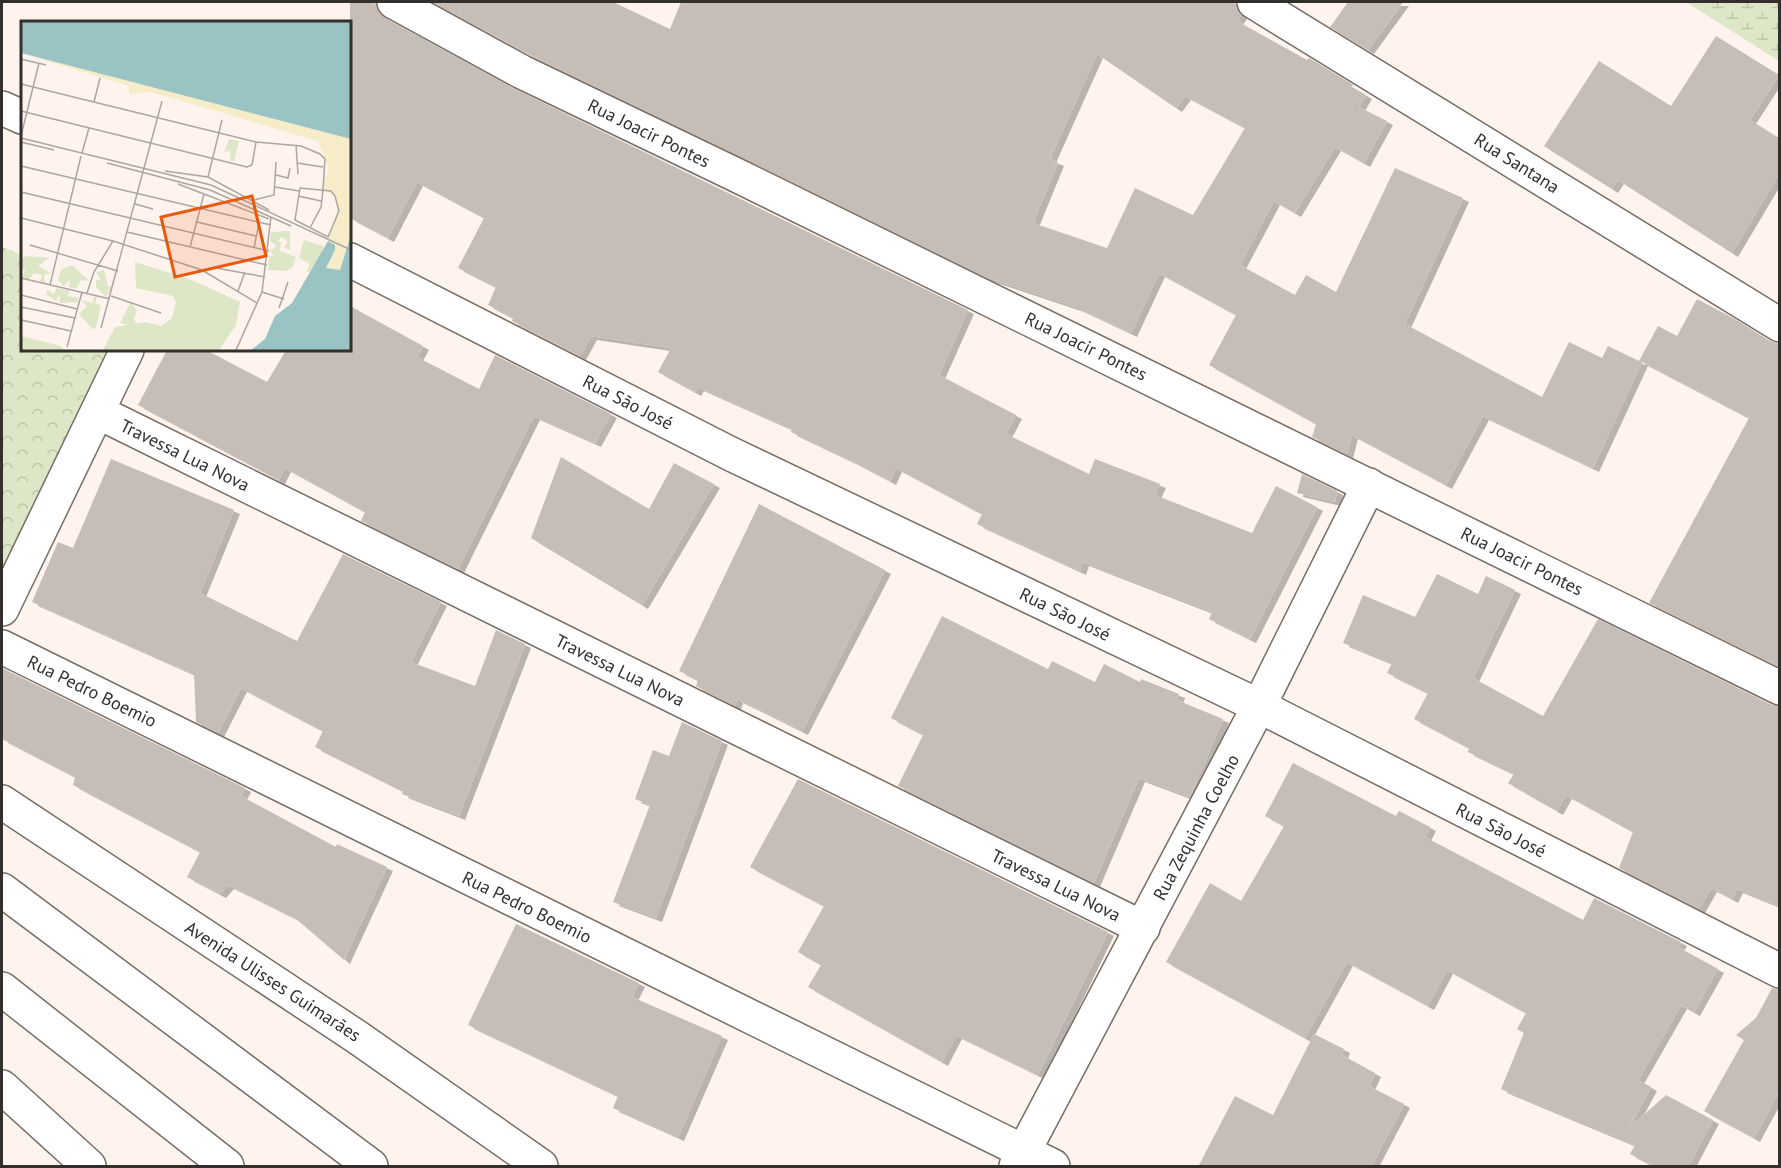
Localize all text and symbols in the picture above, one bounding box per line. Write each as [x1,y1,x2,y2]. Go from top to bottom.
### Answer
inset map [21,21,351,351]
street label: Rua Joacir Pontes [584,93,714,173]
street label: Rua Santana [1470,128,1564,198]
street label: Rua Joacir Pontes [1021,306,1151,386]
street label: Rua São José [579,369,677,435]
street label: Travessa Lua Nova [117,414,253,496]
street label: Rua Joacir Pontes [1457,521,1587,601]
street label: Rua São José [1016,582,1114,646]
street label: Travessa Lua Nova [552,629,688,711]
street label: Rua Pedro Boemio [24,650,160,732]
street label: Rua Zequinha Coelho [1148,750,1244,904]
street label: Rua São José [1452,797,1550,863]
street label: Travessa Lua Nova [988,844,1124,926]
street label: Rua Pedro Boemio [459,866,595,948]
street label: Avenida Ulisses Guimarães [181,916,365,1046]

